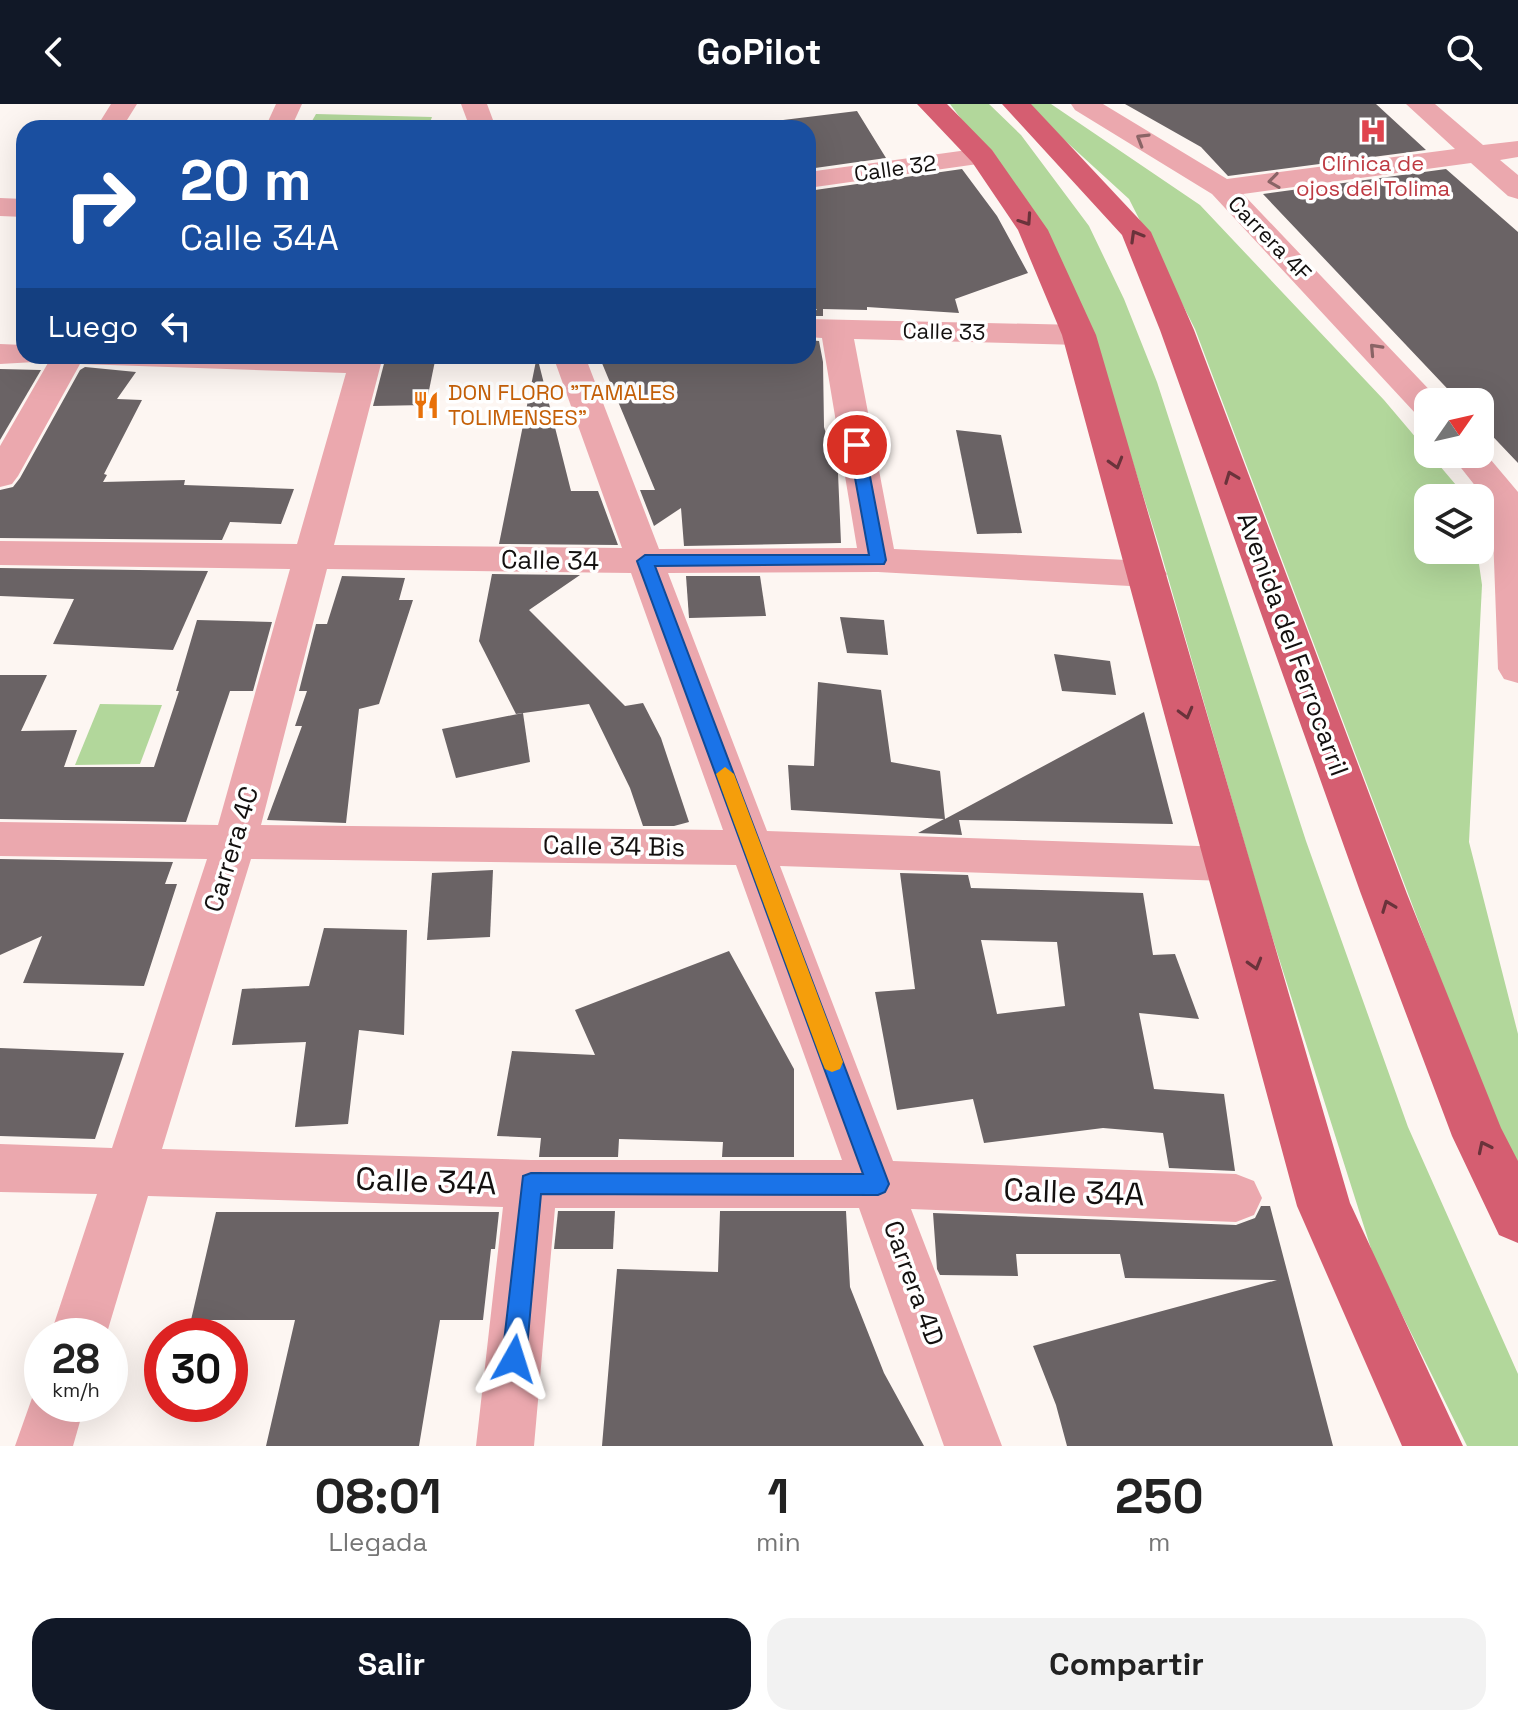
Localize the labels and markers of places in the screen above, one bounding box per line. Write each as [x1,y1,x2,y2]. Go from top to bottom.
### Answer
hospital icon: Clínica de ojos del Tolima [1358,116,1388,146]
place label: Clínica de ojos del Tolima [1296,149,1450,202]
place label: DON FLORO "TAMALES TOLIMENSES" [448,378,675,431]
restaurant icon: DON FLORO "TAMALES TOLIMENSES" [411,390,441,420]
pin [823,411,891,479]

